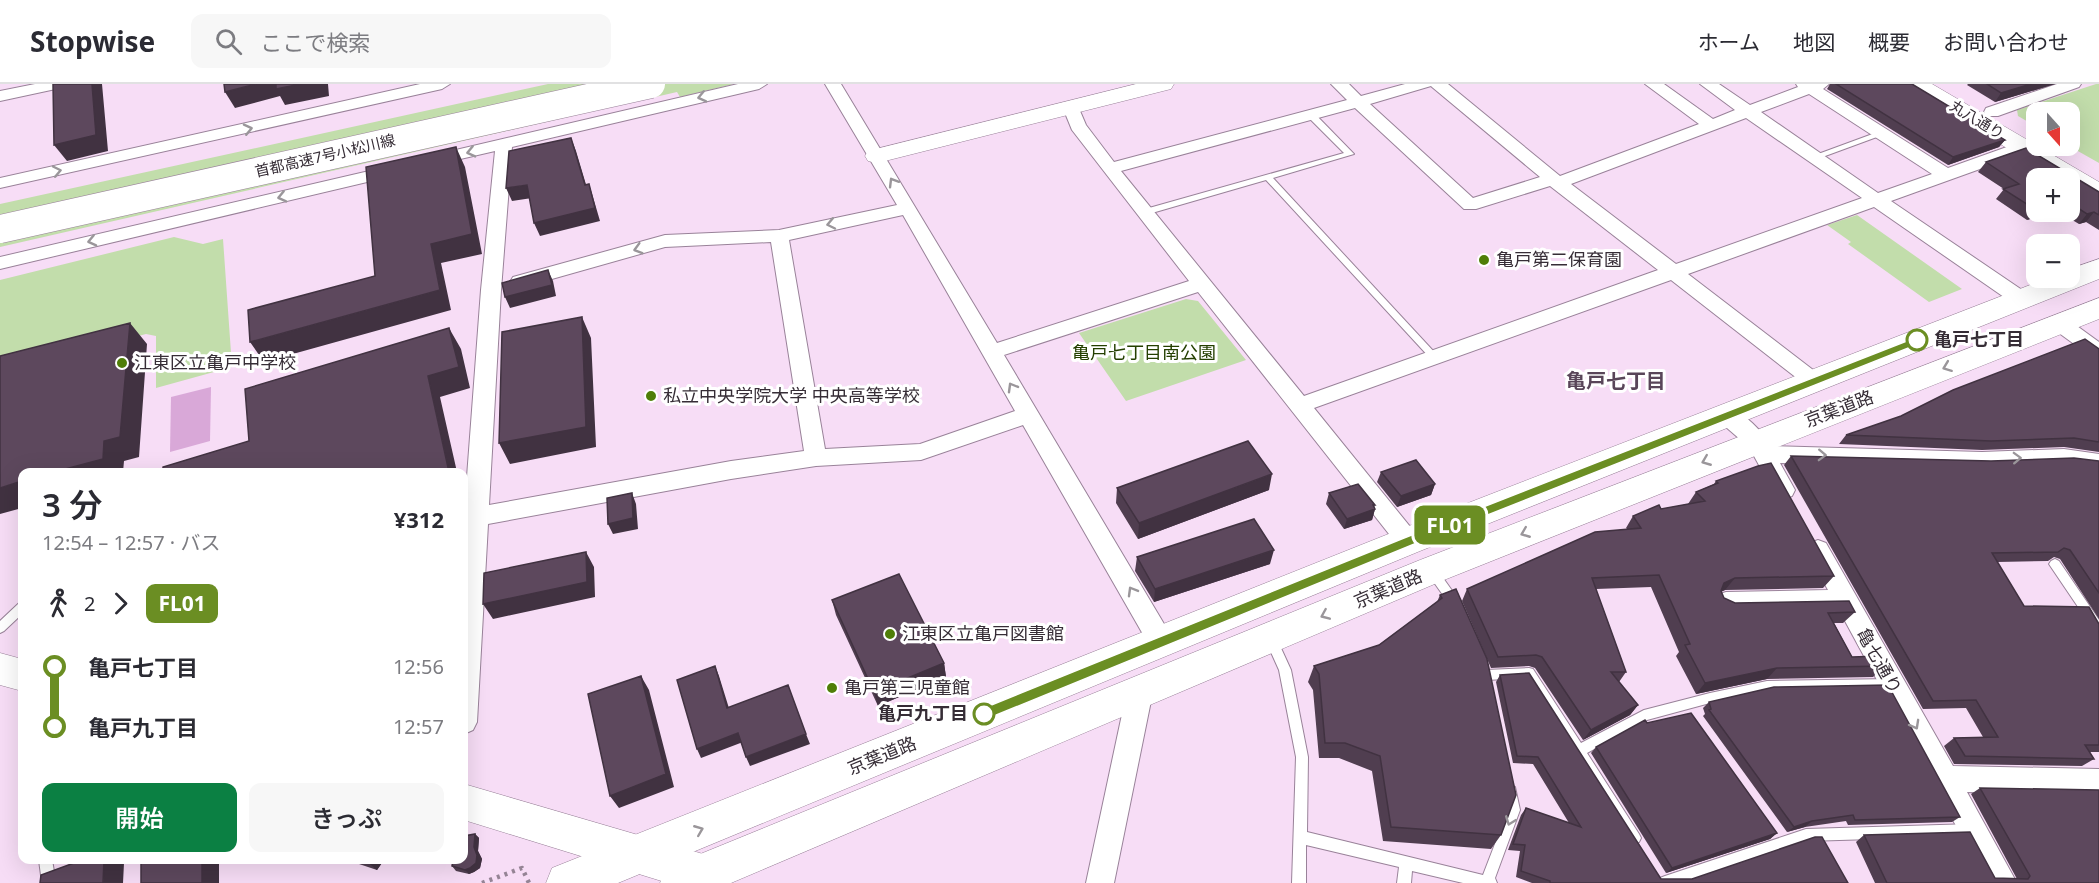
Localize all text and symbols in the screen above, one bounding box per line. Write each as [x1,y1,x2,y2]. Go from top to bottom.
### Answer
search box [191,14,611,68]
text: Stopwise [30,22,155,60]
icon: search [212,25,245,58]
text: ここで検索 [260,27,370,57]
text: ホーム [1698,28,1760,56]
text: 地図 [1793,28,1835,56]
text: 概要 [1868,28,1910,56]
text: お問い合わせ [1943,28,2069,56]
one-way arrow [697,90,707,103]
street label: 丸八通り [1947,95,2008,143]
north arrow [2026,102,2080,156]
map controls [2026,102,2080,288]
one-way arrow [242,123,252,136]
street label: 首都高速7号小松川線 [253,129,397,181]
one-way arrow [467,144,477,157]
one-way arrow [52,165,62,178]
button: + [2026,168,2080,222]
one-way arrow [888,178,900,188]
one-way arrow [277,189,287,202]
one-way arrow [826,217,836,230]
one-way arrow [87,234,97,247]
button: − [2026,234,2080,288]
one-way arrow [633,242,644,254]
place label: 亀戸第二保育園 [1496,247,1622,271]
marker: 亀戸第二保育園 [1477,253,1491,267]
place label: 亀戸七丁目 [1934,327,2024,351]
marker: 亀戸七丁目 [1906,329,1928,351]
park label: 亀戸七丁目南公園 [1072,340,1216,364]
place label: 江東区立亀戸中学校 [134,350,296,374]
marker: 江東区立亀戸中学校 [115,356,129,370]
one-way arrow [1942,360,1953,372]
district label: 亀戸七丁目 [1566,367,1666,394]
place label: 私立中央学院大学 中央高等学校 [663,383,920,407]
one-way arrow [1008,383,1019,393]
street label: 京葉道路 [1801,384,1877,432]
marker: 私立中央学院大学 中央高等学校 [644,389,658,403]
one-way arrow [1818,449,1827,461]
one-way arrow [2013,452,2022,465]
one-way arrow [1702,454,1713,466]
text: 3 分 [42,482,102,527]
text: ¥312 [394,504,444,534]
line badge: FL01 [1408,506,1492,544]
text: FL01 [1426,511,1474,539]
one-way arrow [1521,526,1532,538]
text: 12:54 – 12:57 · バス [42,529,220,556]
street label: 京葉道路 [1350,563,1425,613]
icon: walk [42,587,75,620]
icon: forward [104,587,137,620]
one-way arrow [1127,587,1139,598]
text: FL01 [158,589,206,617]
text: 2 [84,590,95,617]
one-way arrow [1321,608,1332,620]
place label: 江東区立亀戸図書館 [902,621,1064,645]
street label: 亀七通り [1852,623,1908,698]
marker: 江東区立亀戸図書館 [883,627,897,641]
text: 亀戸七丁目 [88,652,198,682]
text: 12:56 [393,653,444,680]
place label: 亀戸第三児童館 [844,675,970,699]
marker: 亀戸第三児童館 [825,681,839,695]
place label: 亀戸九丁目 [878,701,968,725]
marker: 亀戸九丁目 [973,703,995,725]
text: 亀戸九丁目 [88,712,198,742]
text: 12:57 [393,713,444,740]
one-way arrow [1908,719,1919,729]
street label: 京葉道路 [844,730,919,780]
button: 開始 [42,783,237,852]
button: きっぷ [249,783,444,852]
one-way arrow [1504,816,1517,826]
one-way arrow [693,825,704,837]

